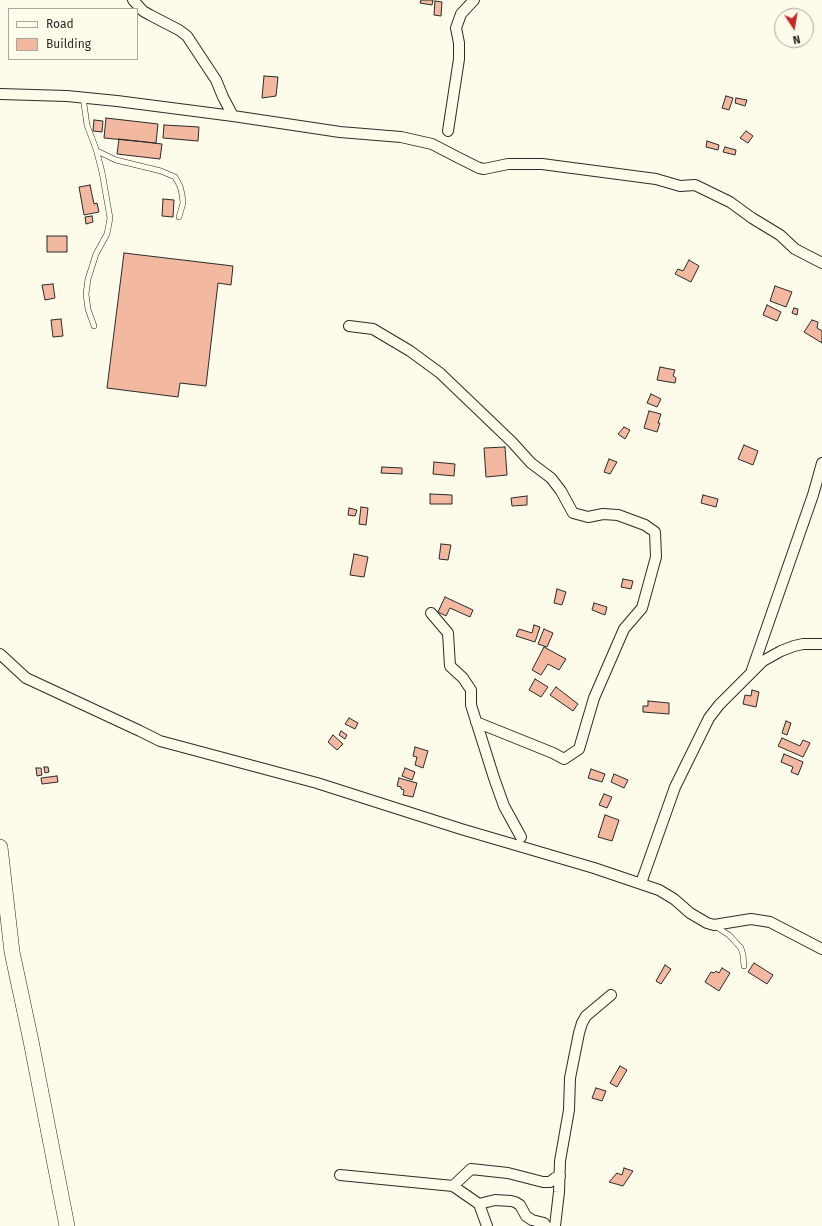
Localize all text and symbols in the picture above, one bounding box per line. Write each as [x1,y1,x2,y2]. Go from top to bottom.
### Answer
legend [8,8,138,60]
north arrow [774,8,814,48]
text: Road [46,17,74,31]
text: N [791,32,801,46]
text: Building [46,37,91,51]

